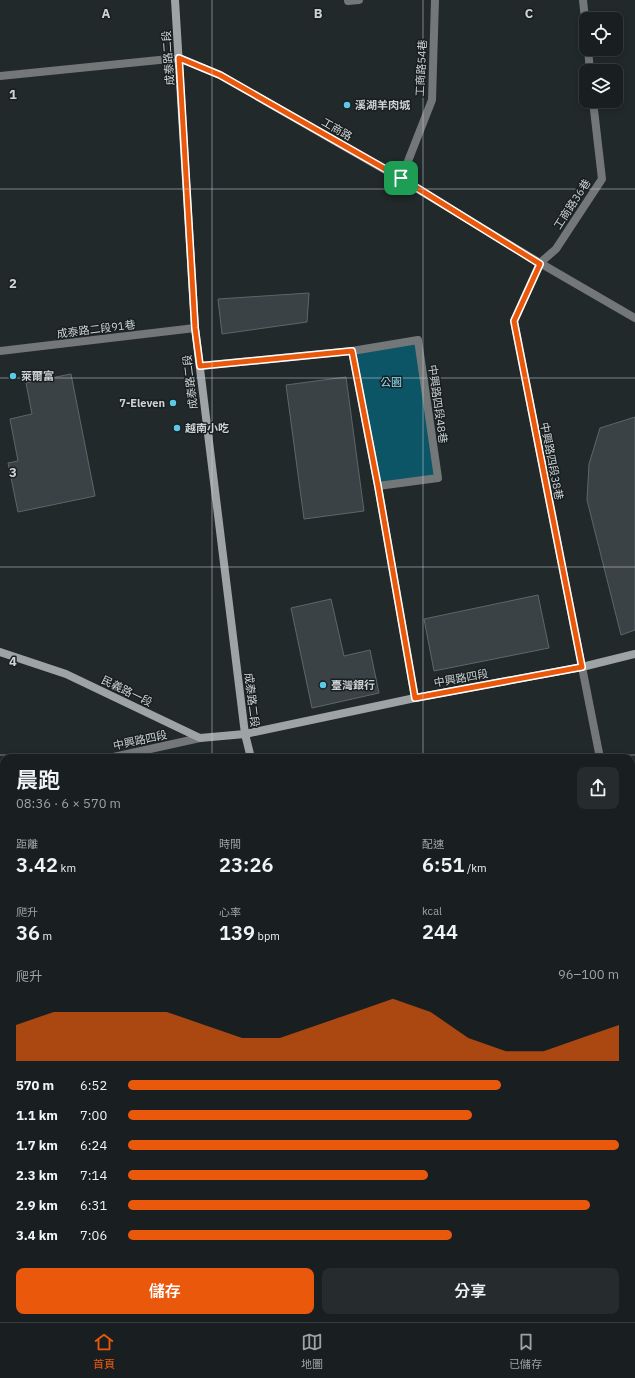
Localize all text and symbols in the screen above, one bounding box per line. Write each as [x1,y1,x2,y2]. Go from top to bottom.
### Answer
text: A [102,5,111,22]
text: B [314,5,323,22]
text: C [525,5,534,22]
map controls [579,12,623,108]
button: locate [579,12,623,56]
street label: 成泰路二段 [159,30,177,86]
street label: 工商路54巷 [413,39,429,97]
button: layers [579,64,623,108]
text: 1 [9,86,17,103]
place label: 溪湖羊肉城 [355,98,411,112]
marker: 溪湖羊肉城 [342,100,352,110]
street label: 工商路 [319,115,355,143]
pin [384,161,418,195]
icon: arrive [390,167,412,189]
street label: 工商路36巷 [551,176,593,232]
text: 2 [9,275,17,292]
street label: 成泰路二段91巷 [56,317,136,341]
street label: 成泰路二段 [180,354,200,410]
street label: 中興路四段48巷 [426,364,450,444]
place label: 萊爾富 [21,369,54,383]
marker: 萊爾富 [8,371,18,381]
park label: 公園 [380,375,402,389]
place label: 7-Eleven [119,396,165,410]
marker: 7-Eleven [168,398,178,408]
place label: 越南小吃 [185,421,229,435]
street label: 中興路四段38巷 [538,421,566,501]
marker: 越南小吃 [172,423,182,433]
text: 3 [9,464,17,481]
text: 4 [9,653,17,670]
street label: 中興路四段 [433,666,489,690]
street label: 成泰路二段 [242,672,262,728]
street label: 民義路一段 [99,673,155,709]
place label: 臺灣銀行 [331,678,375,692]
marker: 臺灣銀行 [318,680,328,690]
street label: 中興路四段 [112,727,168,753]
text: 晨跑 [16,765,60,794]
button: share [577,767,619,809]
text: 08:36 · 6 × 570 m [16,795,121,812]
text: 距離 [16,837,38,851]
text: 時間 [219,837,241,851]
text: 配速 [422,837,444,851]
text: 3.42 [16,851,58,878]
text: 23:26 [219,851,273,878]
text: 6:51 [422,851,464,878]
text: km [58,861,76,875]
text: /km [464,861,487,875]
text: kcal [422,904,442,918]
text: 爬升 [16,905,38,919]
text: 心率 [219,905,241,919]
text: 244 [422,918,458,945]
text: 36 [16,919,40,946]
text: 139 [219,919,255,946]
text: m [40,929,52,943]
text: bpm [255,929,280,943]
text: 96–100 m [558,966,619,983]
text: 爬升 [16,968,42,985]
text: 570 m [16,1077,54,1094]
text: 6:52 [80,1077,107,1094]
text: 1.1 km [16,1107,58,1124]
text: 7:00 [80,1107,107,1124]
text: 1.7 km [16,1137,58,1154]
text: 6:24 [80,1137,107,1154]
text: 2.3 km [16,1167,58,1184]
text: 7:14 [80,1167,107,1184]
text: 2.9 km [16,1197,58,1214]
text: 6:31 [80,1197,107,1214]
text: 3.4 km [16,1227,58,1244]
text: 7:06 [80,1227,107,1244]
button: 儲存 [16,1268,314,1314]
button: 分享 [322,1268,619,1314]
tab: 首頁 [93,1331,115,1371]
tab: 地圖 [301,1331,323,1371]
tab: 已儲存 [509,1331,542,1371]

